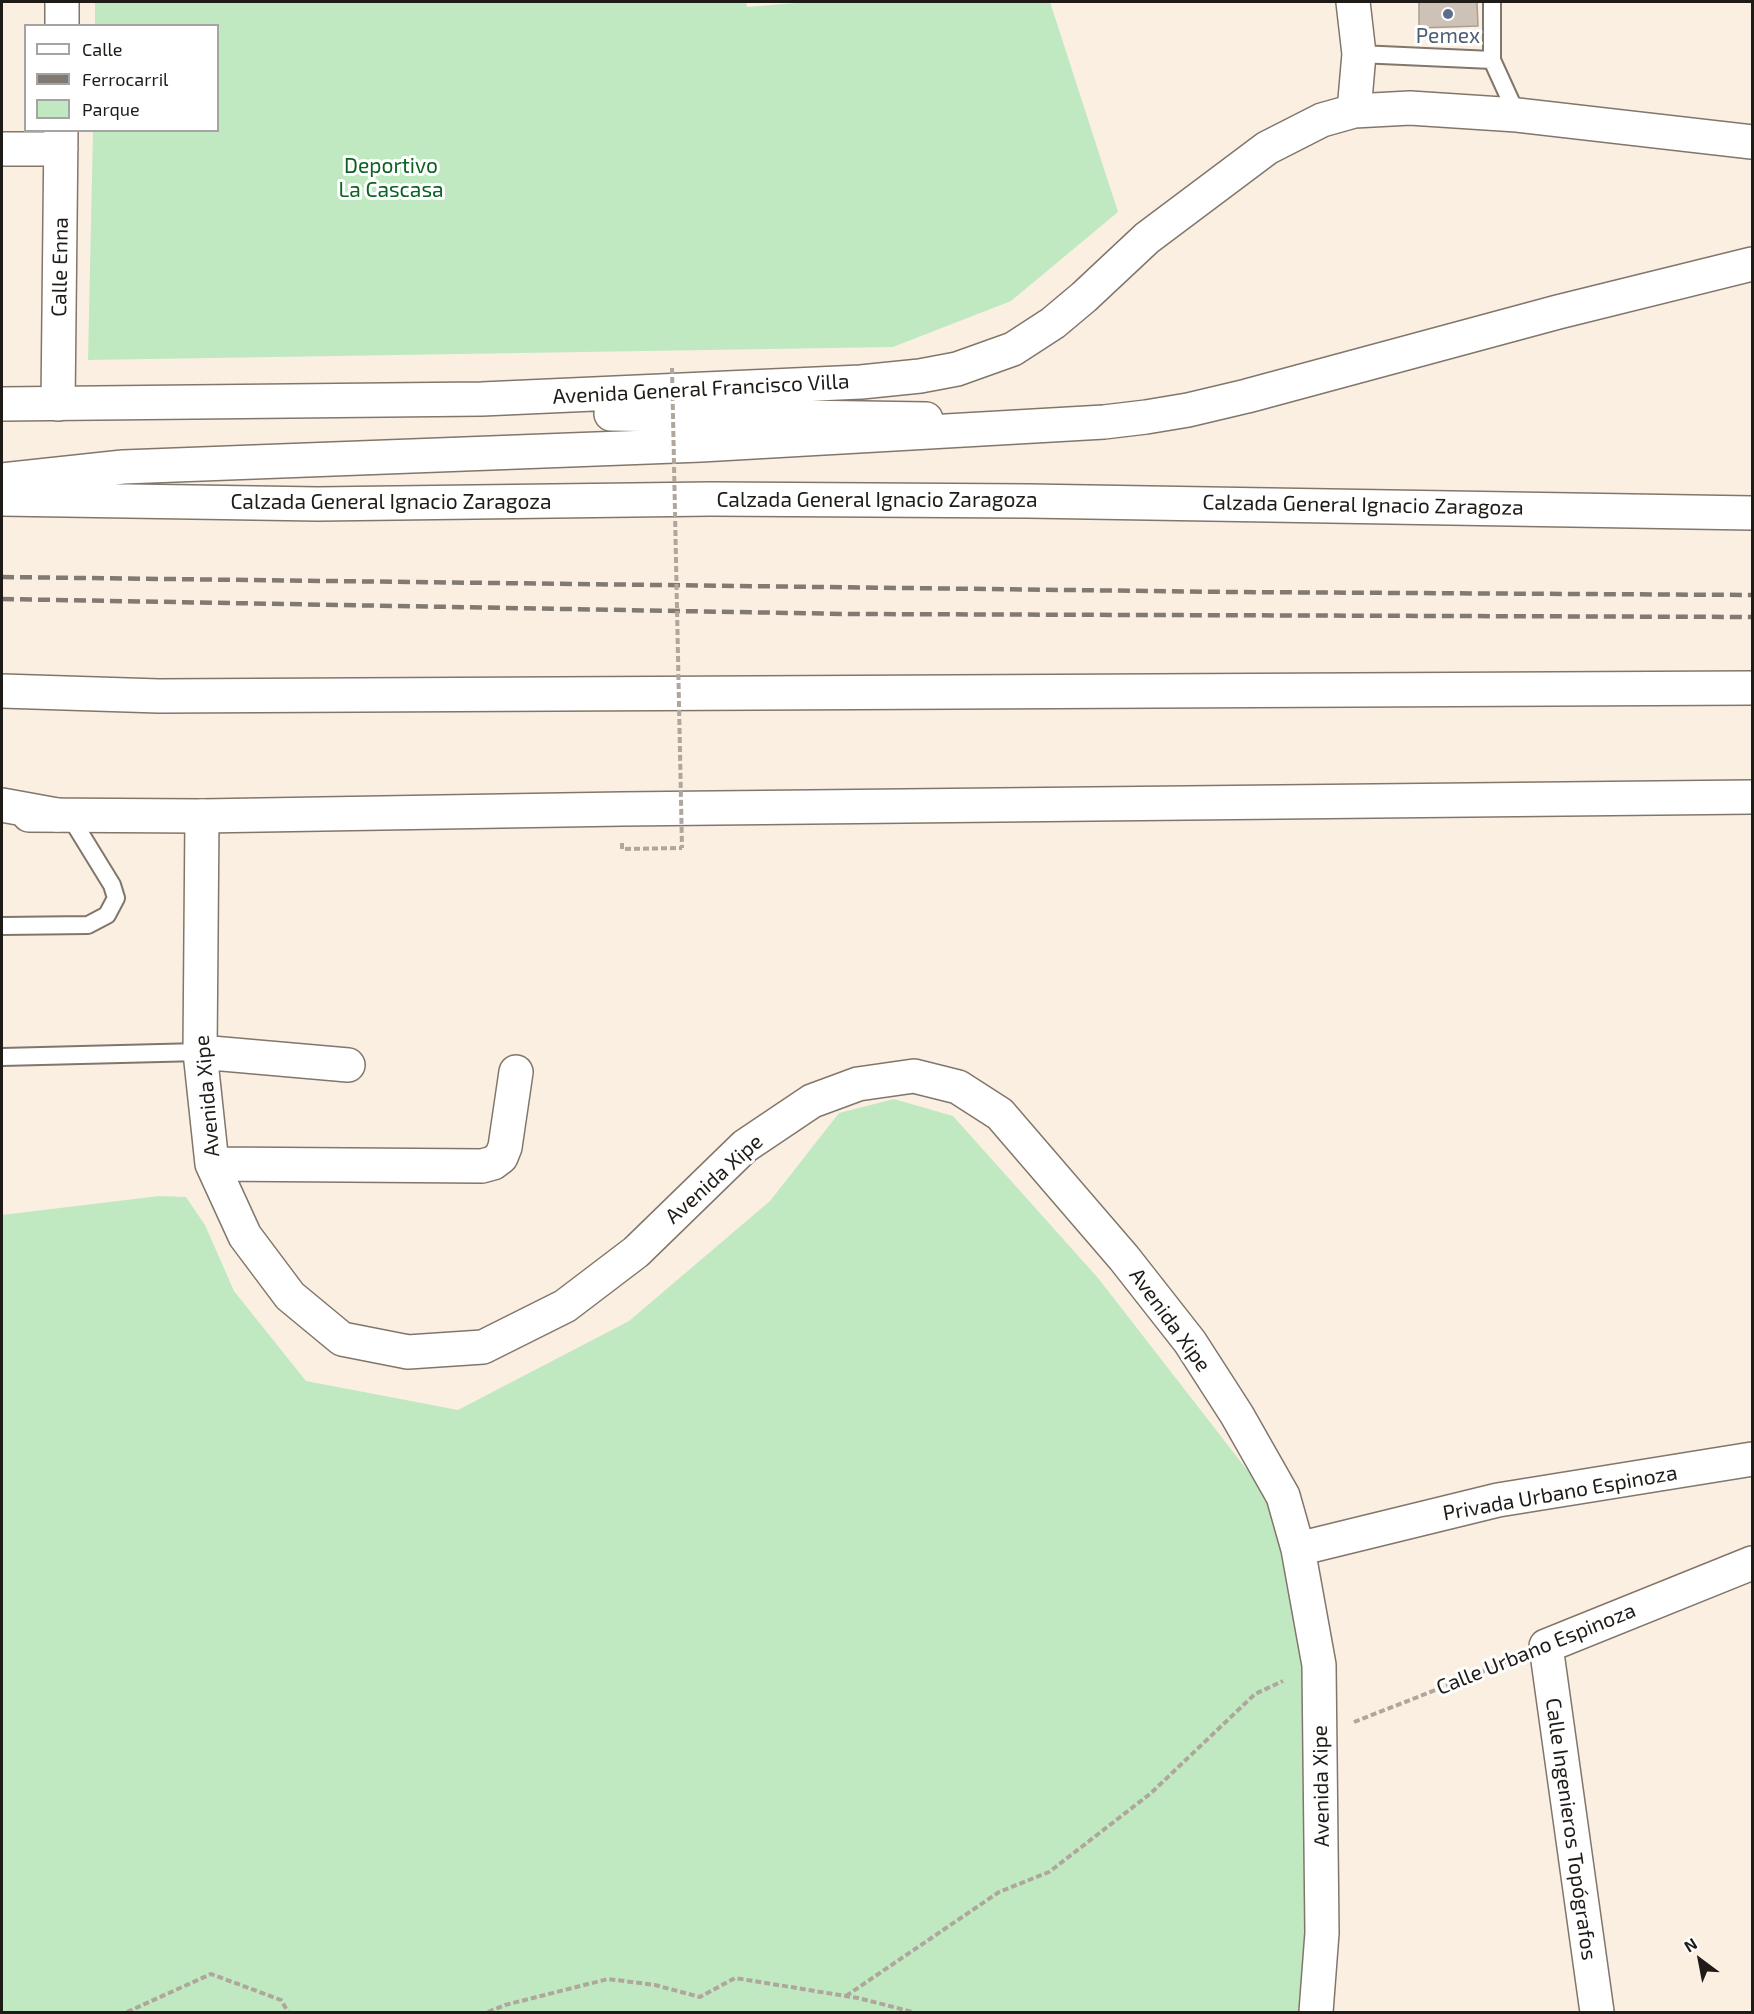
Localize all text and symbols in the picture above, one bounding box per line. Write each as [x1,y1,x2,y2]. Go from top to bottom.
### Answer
marker: Pemex [1441,7,1455,21]
place label: Pemex [1416,23,1480,49]
legend [24,24,219,132]
text: Calle [82,38,123,60]
text: Ferrocarril [82,68,168,90]
text: Parque [82,98,140,120]
park label: Deportivo La Cascasa [338,153,444,203]
street label: Calle Enna [47,217,73,317]
street label: Avenida General Francisco Villa [552,369,850,409]
street label: Calzada General Ignacio Zaragoza [716,487,1038,513]
street label: Calzada General Ignacio Zaragoza [230,489,552,515]
street label: Calzada General Ignacio Zaragoza [1202,490,1524,520]
street label: Avenida Xipe [189,1034,225,1158]
street label: Avenida Xipe [660,1129,768,1229]
street label: Avenida Xipe [1124,1263,1216,1377]
street label: Privada Urbano Espinoza [1441,1460,1679,1526]
street label: Calle Urbano Espinoza [1433,1597,1639,1701]
street label: Calle Ingenieros Topógrafos [1540,1696,1602,1962]
street label: Avenida Xipe [1307,1725,1335,1847]
north arrow [1670,1930,1730,1990]
text: N [1680,1933,1700,1955]

